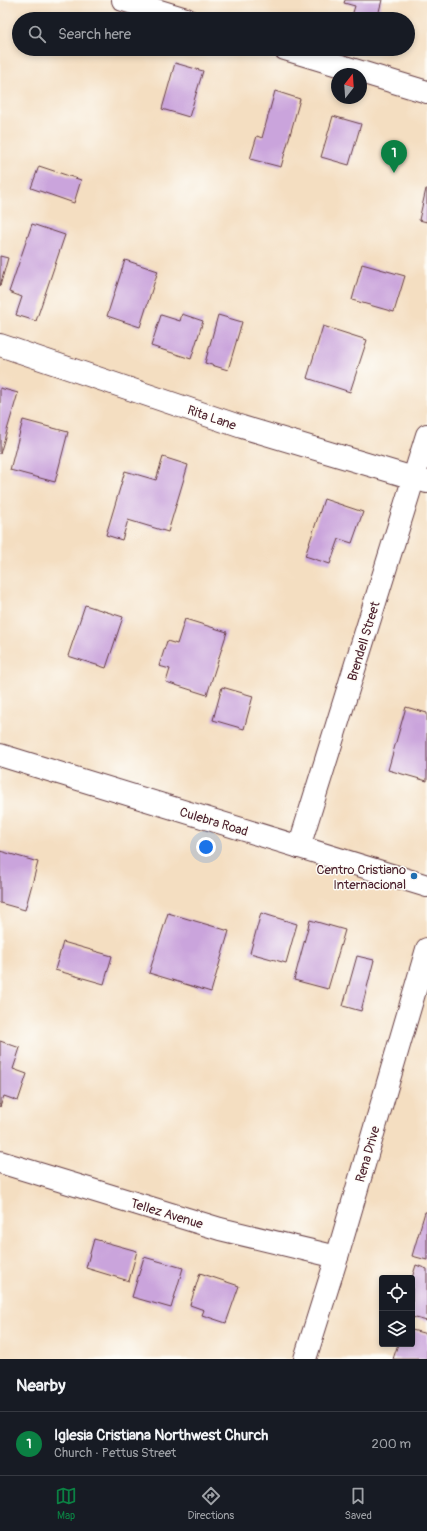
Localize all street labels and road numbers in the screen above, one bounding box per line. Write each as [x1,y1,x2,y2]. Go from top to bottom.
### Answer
street label: Rita Lane [185,402,239,434]
street label: Brendell Street [344,599,384,683]
street label: Culebra Road [177,804,250,840]
street label: Rena Drive [352,1124,384,1184]
street label: Tellez Avenue [129,1195,205,1233]

